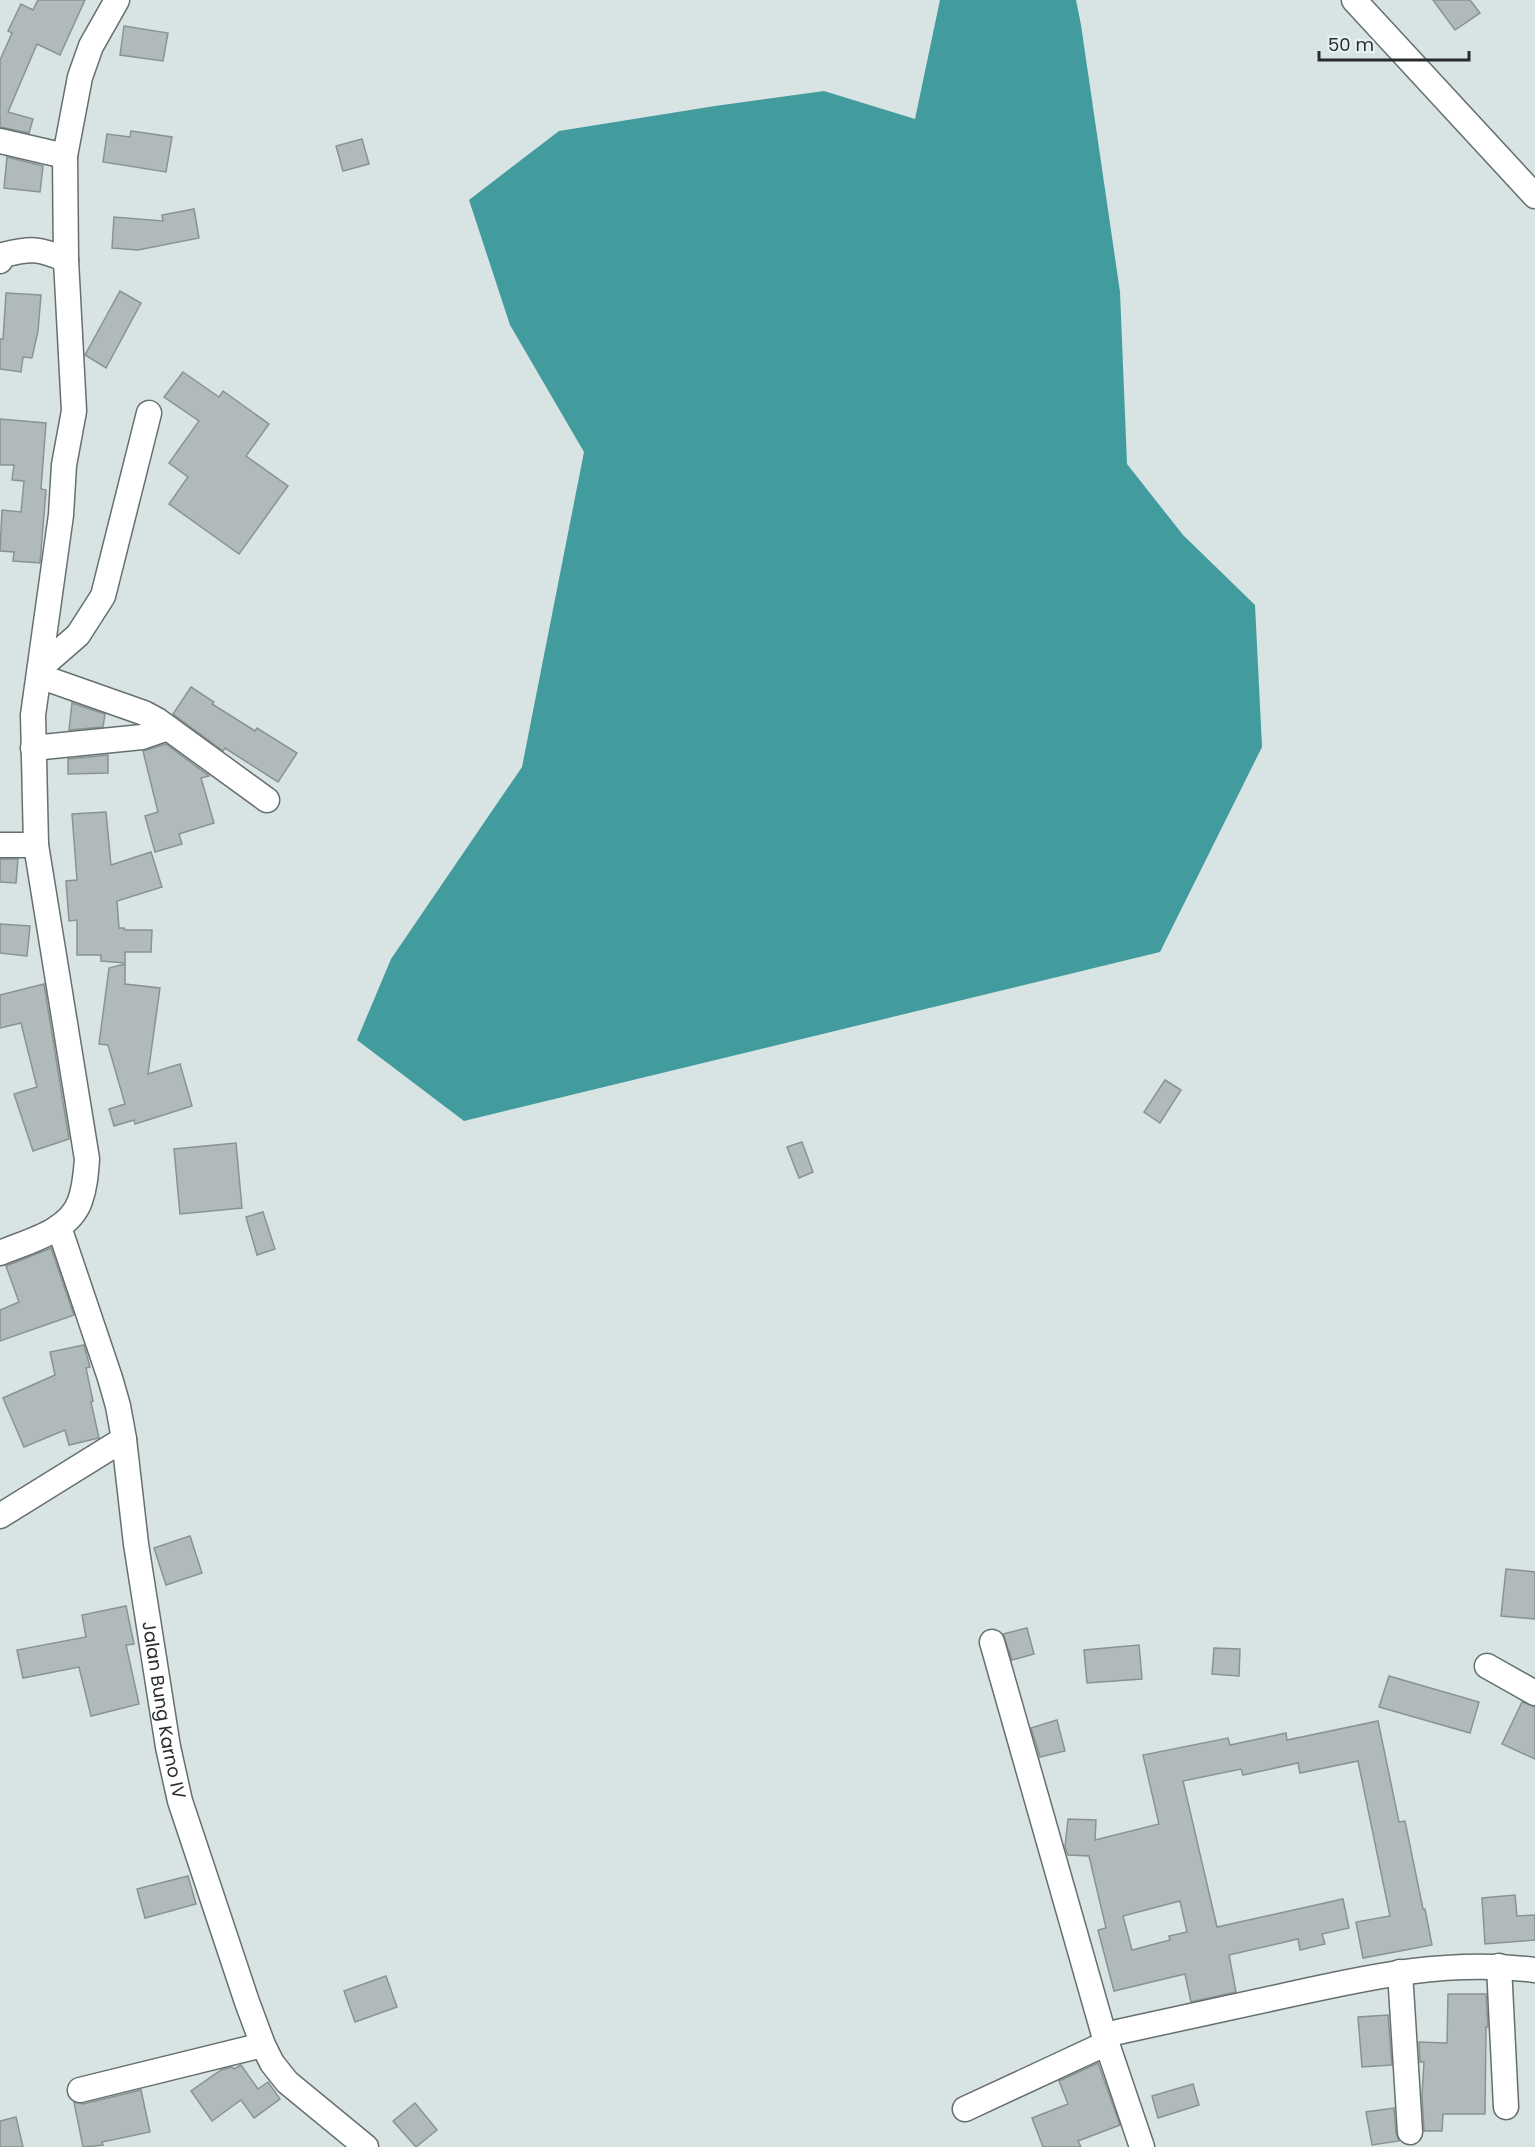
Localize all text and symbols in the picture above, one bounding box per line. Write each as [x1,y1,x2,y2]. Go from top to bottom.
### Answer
scale bar [1319,24,1469,62]
text: 50 m [1328,32,1374,57]
street label: Jalan Bung Karno IV [136,1619,192,1801]

